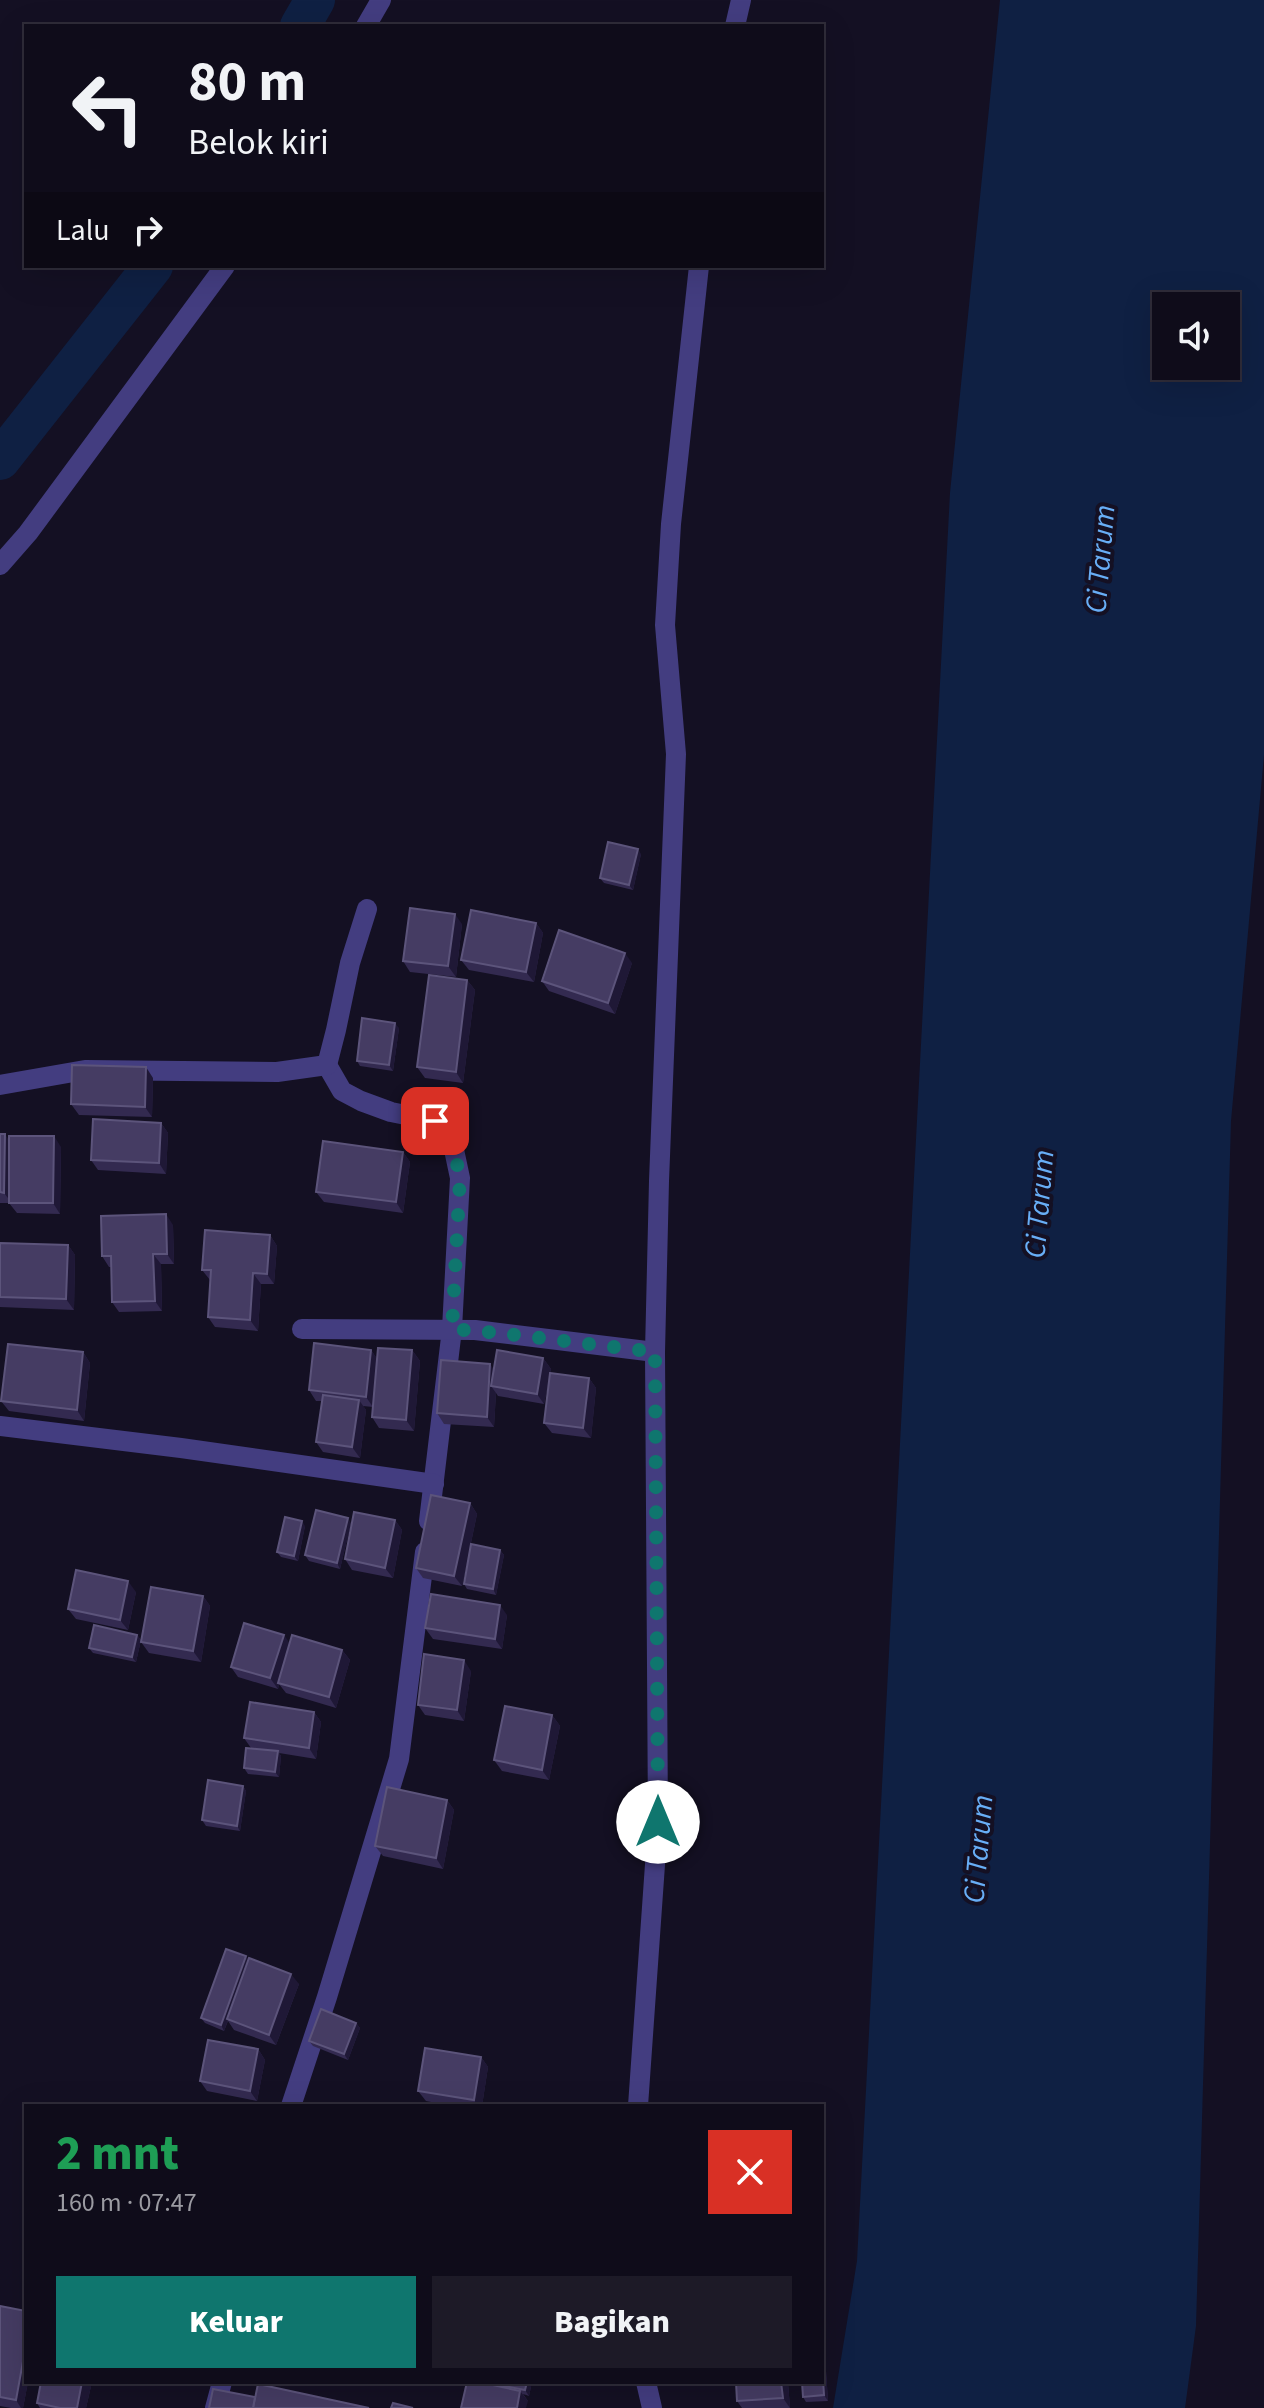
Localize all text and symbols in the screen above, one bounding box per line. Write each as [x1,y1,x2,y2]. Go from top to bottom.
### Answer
text: 80 m [188,43,306,122]
icon: left [56,56,160,160]
text: Belok kiri [188,117,329,168]
icon: right [126,208,170,252]
text: Lalu [56,209,110,252]
map controls [1152,292,1240,380]
button: sound [1152,292,1240,380]
water label: Ci Tarum [1074,503,1127,615]
pin [401,1087,469,1155]
icon: arrive [413,1099,457,1143]
water label: Ci Tarum [1013,1148,1066,1260]
position arrow [616,1780,700,1864]
water label: Ci Tarum [952,1793,1005,1905]
text: 2 mnt [56,2120,179,2188]
button: close [708,2130,792,2214]
text: 160 m · 07:47 [56,2184,197,2221]
button: Keluar [56,2276,416,2368]
button: Bagikan [432,2276,792,2368]

